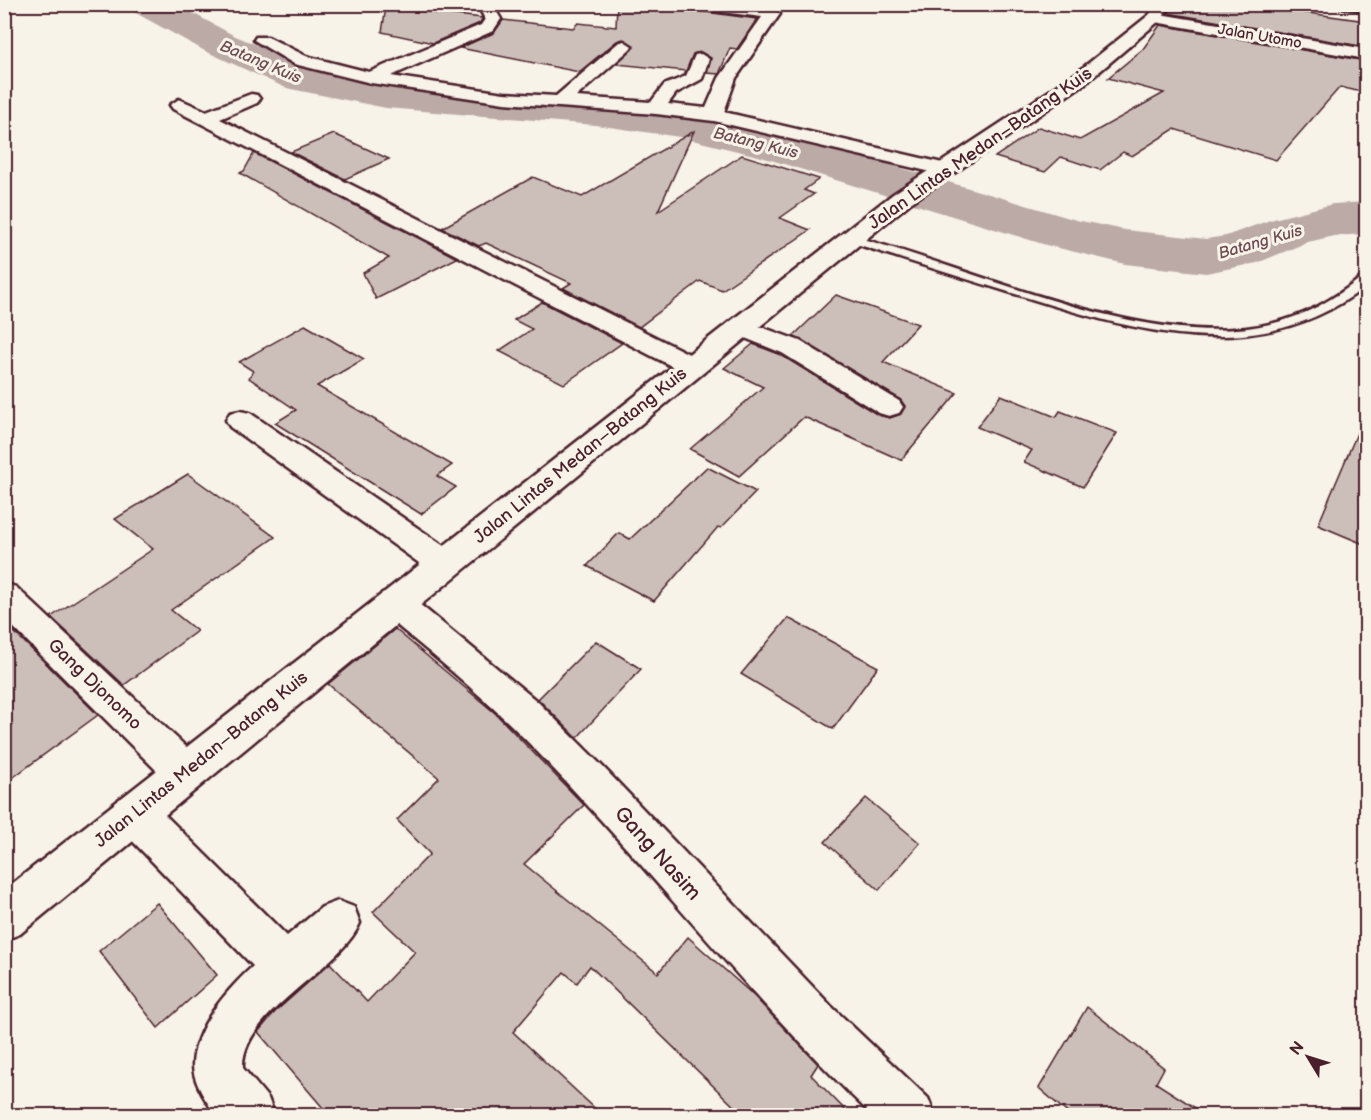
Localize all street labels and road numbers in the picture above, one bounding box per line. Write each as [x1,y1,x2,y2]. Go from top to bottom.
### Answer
street label: Jalan Utomo [1216,20,1303,53]
street label: Jalan Lintas Medan–Batang Kuis [864,63,1096,234]
street label: Jalan Lintas Medan–Batang Kuis [469,363,691,548]
street label: Gang Djonomo [43,634,146,734]
street label: Jalan Lintas Medan–Batang Kuis [90,667,312,852]
street label: Gang Nasim [609,801,706,905]

